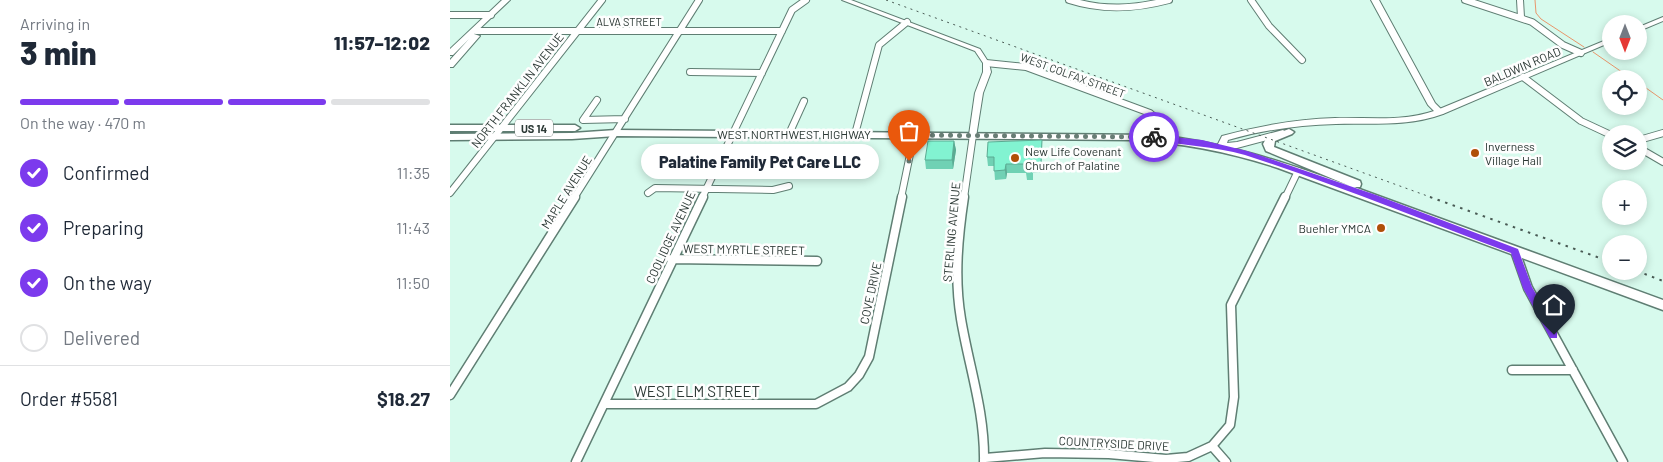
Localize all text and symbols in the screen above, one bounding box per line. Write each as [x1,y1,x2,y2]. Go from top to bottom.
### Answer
text: Arriving in [20,14,90,33]
street label: ALVA STREET [596,15,662,28]
north arrow [1602,15,1648,60]
map controls [1602,15,1647,280]
street label: NORTH FRANKLIN AVENUE [468,30,566,150]
text: 11:57–12:02 [334,31,430,54]
text: 3 min [20,33,97,71]
street label: BALDWIN ROAD [1481,44,1563,88]
street label: WEST COLFAX STREET [1019,50,1127,100]
button: locate [1602,70,1647,115]
pin [888,110,930,161]
courier [1129,112,1179,162]
text: On the way · 470 m [20,113,146,132]
icon: bag [895,117,923,145]
road number: US 14 [515,120,553,136]
icon: bike [1140,123,1168,151]
button: layers [1602,125,1647,170]
street label: WEST NORTHWEST HIGHWAY [717,127,871,141]
place label: Inverness Village Hall [1485,139,1542,167]
callout: Palatine Family Pet Care LLC [642,144,879,178]
place label: New Life Covenant Church of Palatine [1025,144,1122,172]
marker: Inverness Village Hall [1469,147,1481,159]
text: Palatine Family Pet Care LLC [659,152,861,171]
marker: New Life Covenant Church of Palatine [1009,152,1021,164]
street label: MAPLE AVENUE [538,153,594,231]
icon: check [20,159,48,187]
text: Confirmed [63,161,150,184]
text: 11:35 [397,163,430,182]
button: + [1602,180,1647,225]
street label: STERLING AVENUE [940,182,962,282]
street label: COOLIDGE AVENUE [642,188,698,286]
icon: check [20,214,48,242]
text: Preparing [63,216,144,239]
text: 11:43 [396,218,430,237]
place label: Buehler YMCA [1298,221,1371,235]
marker: Buehler YMCA [1375,222,1387,234]
button: − [1602,235,1647,280]
street label: WEST MYRTLE STREET [683,241,805,257]
street label: COVE DRIVE [857,261,883,325]
icon: check [20,269,48,297]
text: On the way [63,271,152,294]
text: 11:50 [396,273,430,292]
pin [1533,284,1575,335]
icon: home [1540,291,1568,319]
text: Delivered [63,326,140,349]
street label: WEST ELM STREET [634,382,760,400]
text: Order #5581 [20,387,118,410]
text: $18.27 [377,387,430,410]
street label: COUNTRYSIDE DRIVE [1058,433,1170,453]

